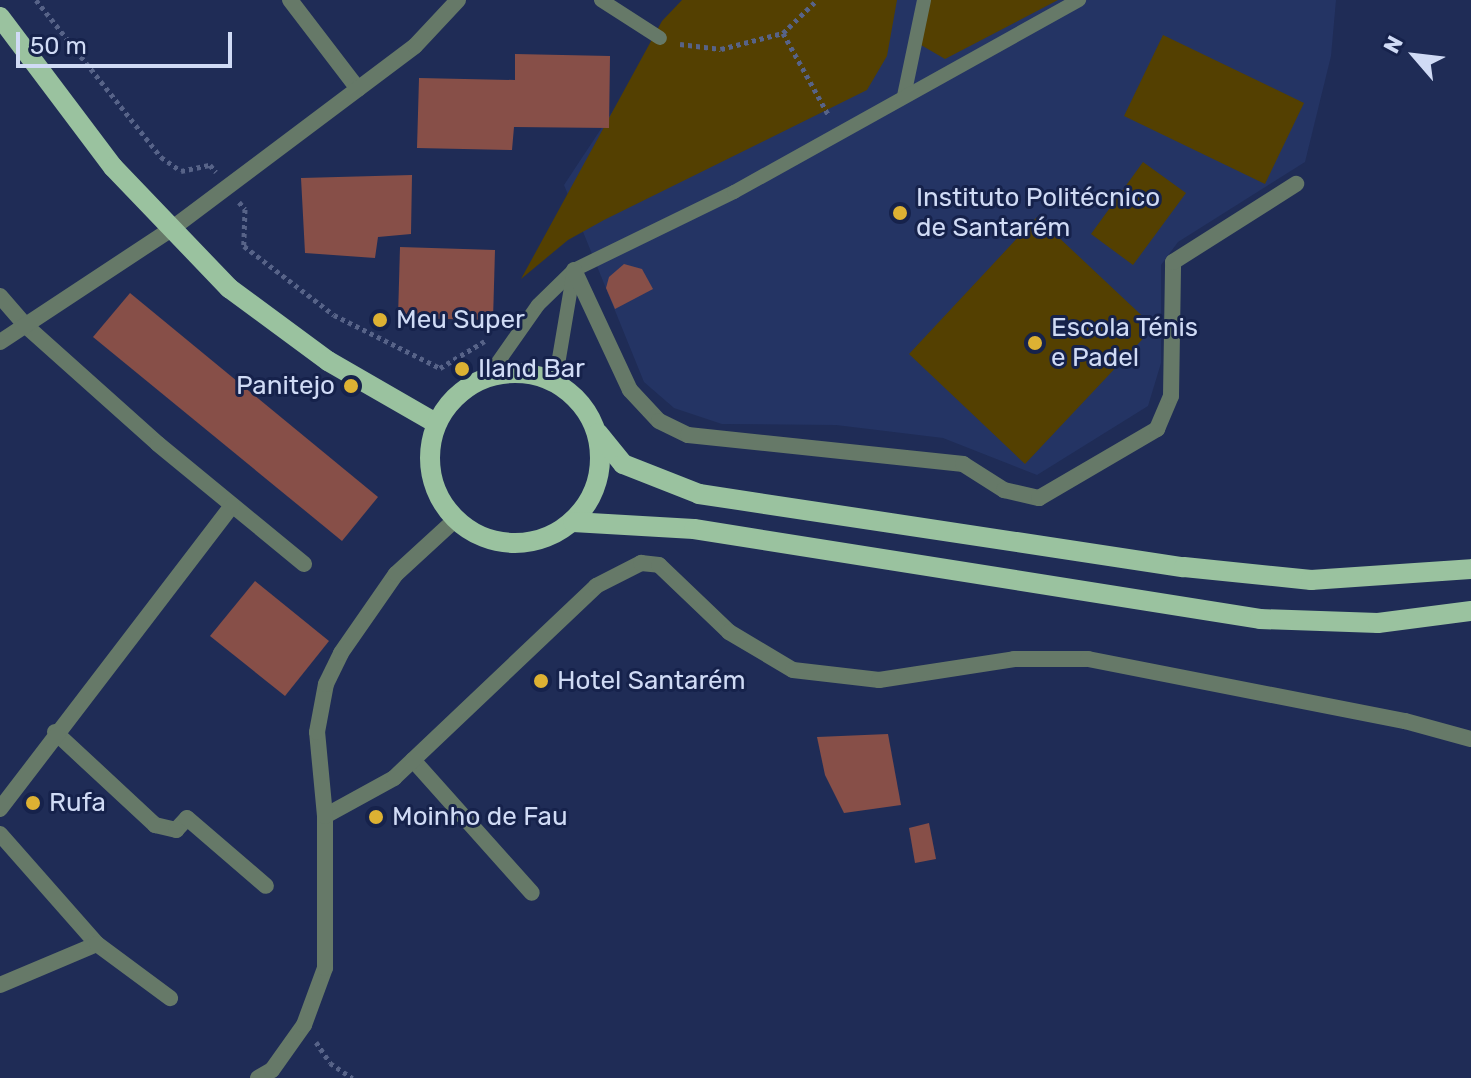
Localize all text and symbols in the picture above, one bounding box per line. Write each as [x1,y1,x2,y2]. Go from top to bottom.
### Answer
scale bar [20,16,236,66]
north arrow [1375,16,1455,96]
text: N [1378,31,1409,58]
text: 50 m [30,32,87,60]
place label: Instituto Politécnico de Santarém [916,182,1160,244]
marker: Instituto Politécnico de Santarém [891,204,909,222]
place label: Meu Super [396,304,525,336]
marker: Meu Super [371,311,389,329]
place label: Escola Ténis e Padel [1051,312,1199,374]
marker: Escola Ténis e Padel [1026,334,1044,352]
place label: Iland Bar [478,353,585,385]
marker: Iland Bar [453,360,471,378]
place label: Panitejo [236,370,335,402]
marker: Panitejo [342,377,360,395]
place label: Hotel Santarém [557,665,746,697]
marker: Hotel Santarém [532,672,550,690]
place label: Rufa [49,787,106,819]
marker: Rufa [24,794,42,812]
place label: Moinho de Fau [392,801,568,833]
marker: Moinho de Fau [367,808,385,826]

